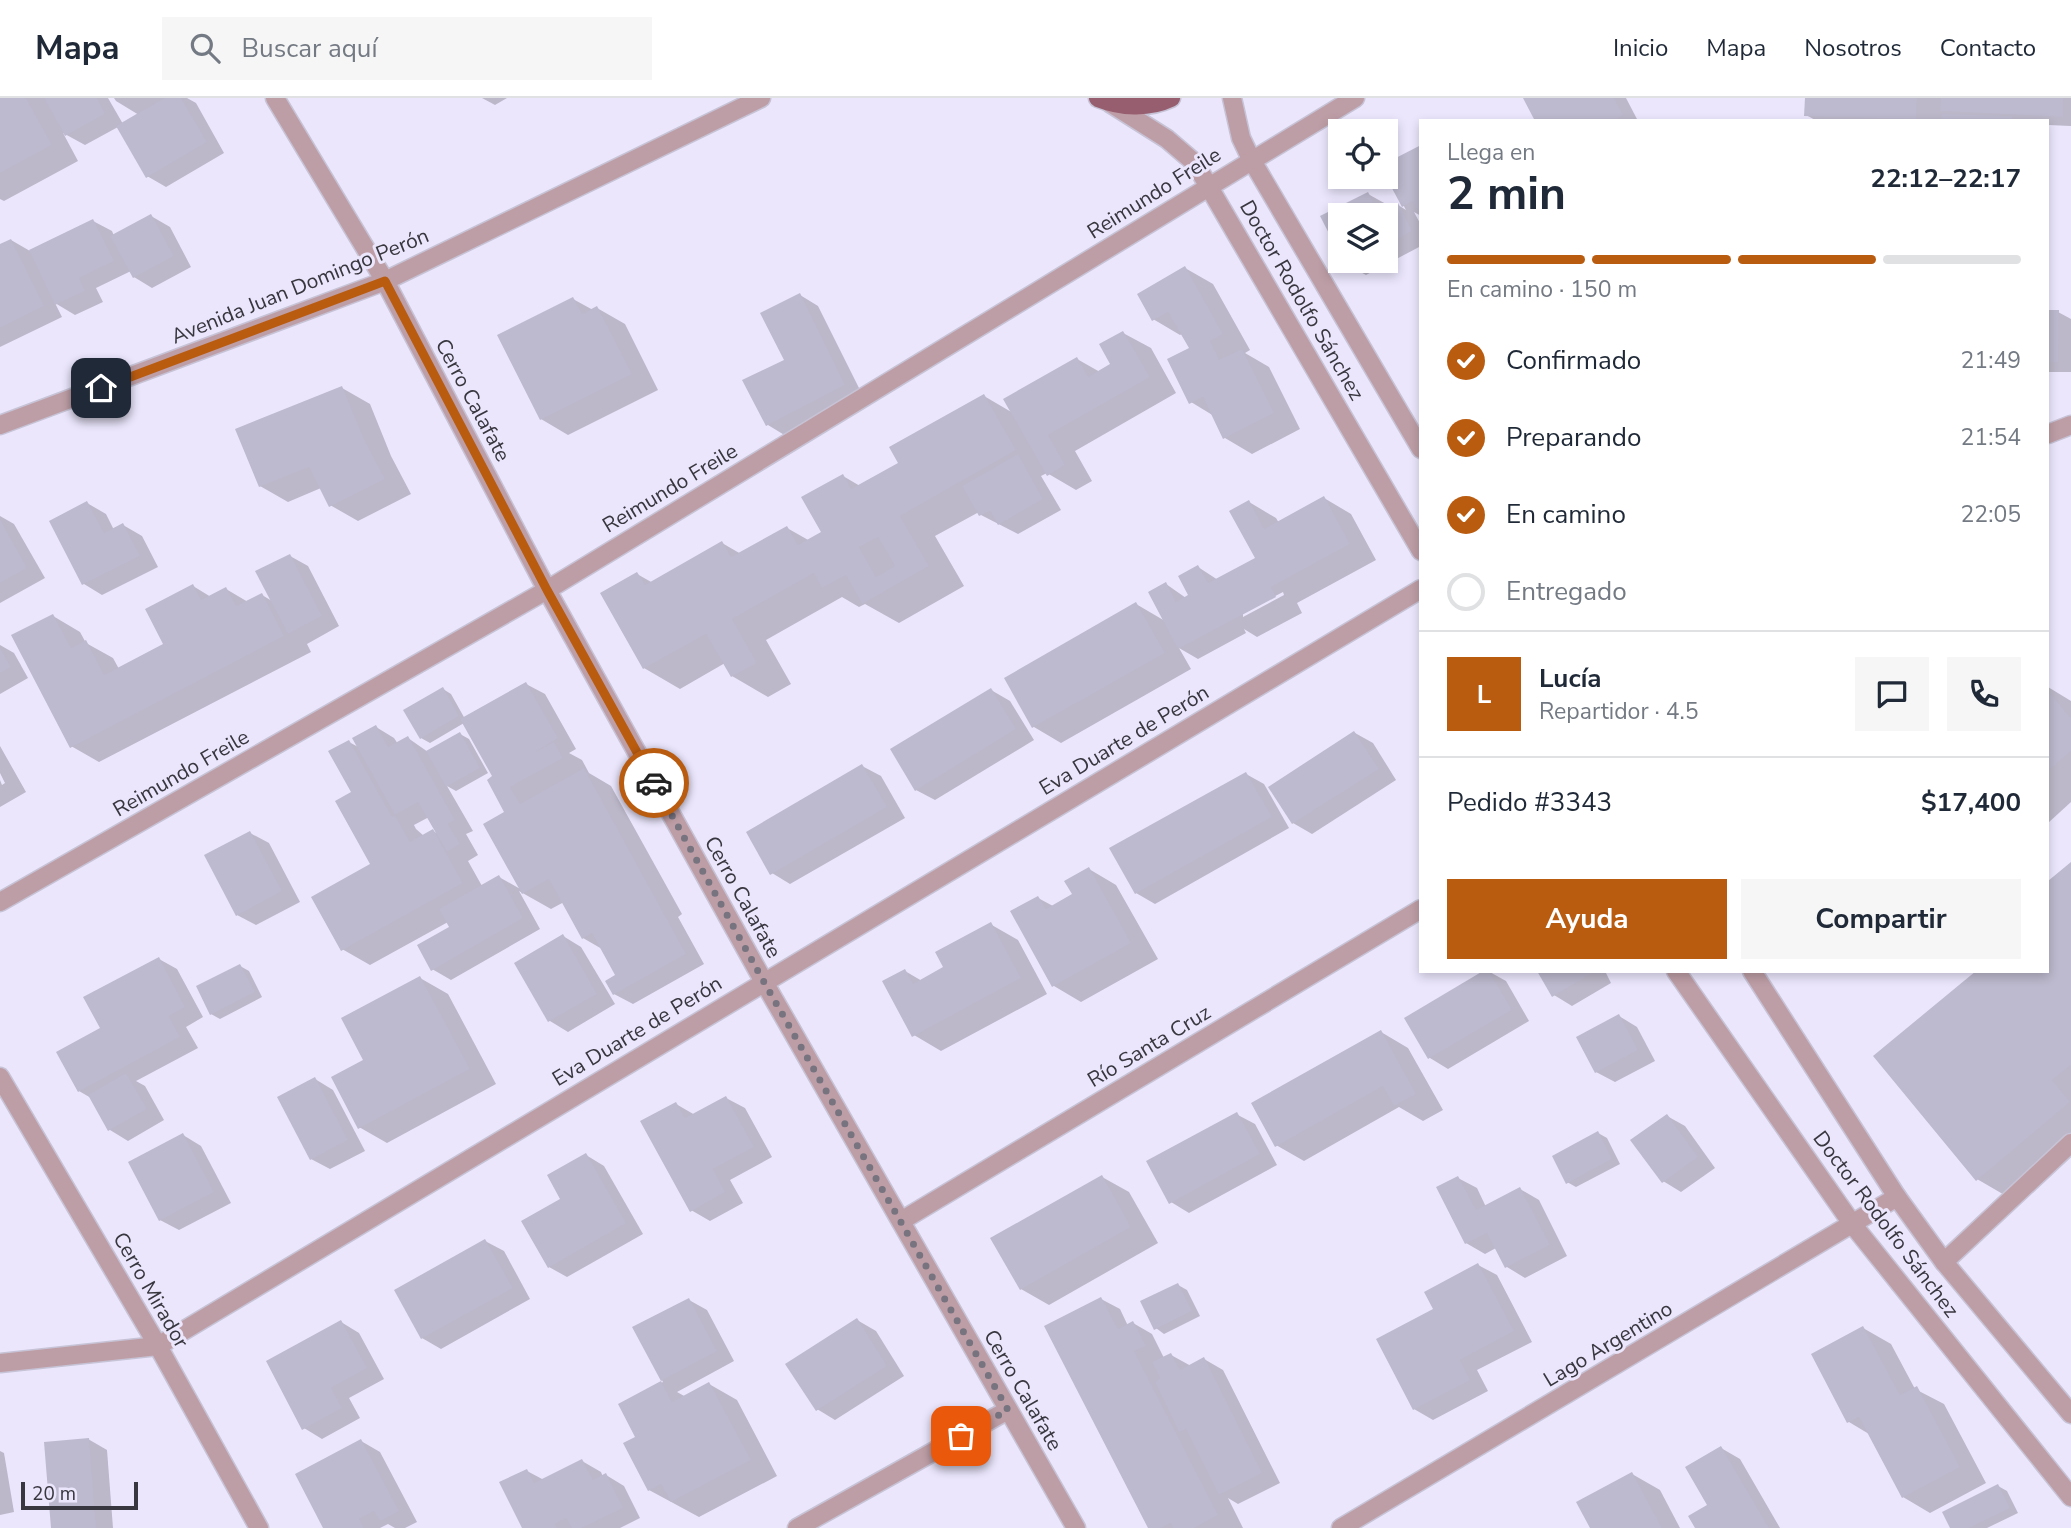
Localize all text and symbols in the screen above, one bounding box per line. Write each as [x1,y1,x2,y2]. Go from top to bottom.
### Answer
search box [162,17,652,80]
text: Mapa [35,26,120,71]
icon: search [186,29,224,67]
text: Buscar aquí [242,31,377,66]
text: Inicio [1613,32,1668,64]
text: Mapa [1706,32,1766,64]
text: Nosotros [1804,32,1902,64]
text: Contacto [1940,32,2036,64]
map controls [1328,119,1398,273]
button: locate [1328,119,1398,189]
text: Llega en [1447,137,1535,168]
street label: Reimundo Freile [1082,141,1226,245]
text: 22:12–22:17 [1870,161,2021,196]
text: 2 min [1447,162,1566,225]
street label: Doctor Rodolfo Sánchez [1233,195,1371,405]
button: layers [1328,203,1398,273]
street label: Avenida Juan Domingo Perón [167,221,433,351]
text: En camino · 150 m [1447,274,1637,305]
street label: Cerro Calafate [429,334,517,466]
icon: check [1447,342,1485,380]
text: Confirmado [1506,343,1641,378]
text: 21:49 [1961,345,2021,376]
pin [71,358,131,418]
icon: home [82,369,120,407]
icon: check [1447,419,1485,457]
text: Preparando [1506,420,1641,455]
text: 21:54 [1961,422,2021,453]
street label: Reimundo Freile [597,437,743,539]
icon: check [1447,496,1485,534]
text: En camino [1506,497,1626,532]
text: 22:05 [1961,499,2021,530]
text: Entregado [1506,574,1627,609]
button: chat [1855,657,1929,731]
button: phone [1947,657,2021,731]
text: Lucía [1539,661,1602,696]
text: L [1477,677,1491,712]
street label: Eva Duarte de Perón [1034,678,1214,802]
text: Repartidor · 4.5 [1539,696,1699,727]
street label: Reimundo Freile [108,723,254,823]
courier [619,748,689,818]
icon: car [635,764,673,802]
text: Pedido #3343 [1447,785,1612,820]
text: $17,400 [1921,785,2021,820]
street label: Cerro Calafate [698,831,788,963]
button: Ayuda [1447,879,1727,959]
button: Compartir [1741,879,2021,959]
street label: Eva Duarte de Perón [547,969,727,1093]
street label: Río Santa Cruz [1082,998,1216,1094]
street label: Doctor Rodolfo Sánchez [1807,1125,1966,1323]
street label: Cerro Mirador [107,1227,196,1353]
street label: Lago Argentino [1538,1294,1678,1394]
street label: Cerro Calafate [977,1324,1069,1456]
pin [931,1406,991,1466]
icon: bag [942,1417,980,1455]
scale bar [21,1479,138,1511]
text: 20 m [32,1481,76,1507]

